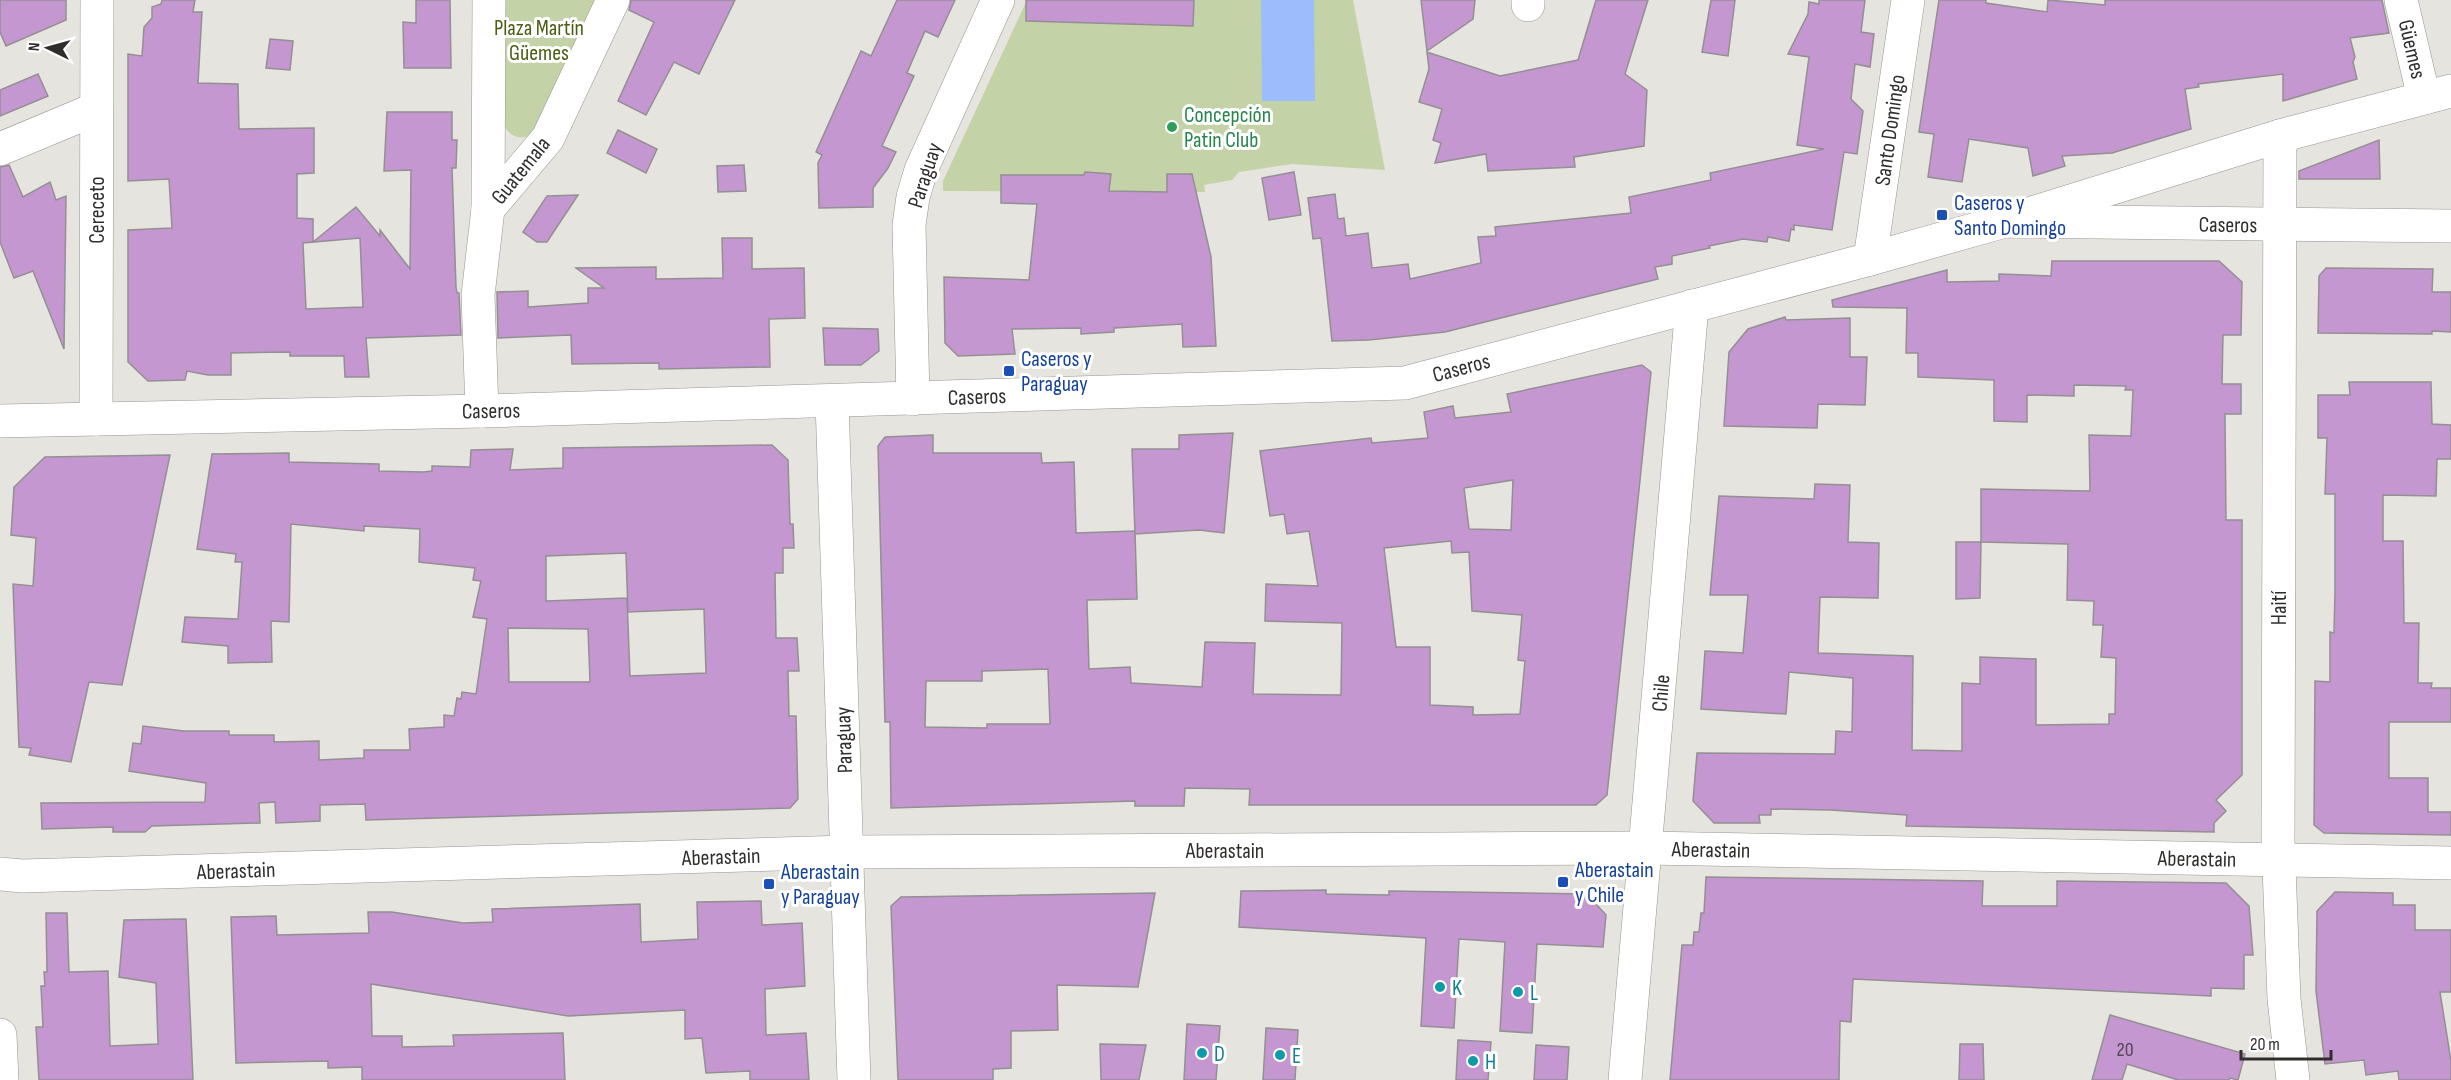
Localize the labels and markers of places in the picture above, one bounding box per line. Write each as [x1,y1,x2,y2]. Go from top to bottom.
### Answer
place label: Concepción Patin Club [1184,102,1271,154]
marker: Concepción Patin Club [1165,120,1179,134]
place label: Caseros y Santo Domingo [1954,190,2066,242]
marker: Caseros y Santo Domingo [1935,208,1949,222]
place label: Caseros y Paraguay [1021,346,1092,398]
marker: Caseros y Paraguay [1002,364,1016,378]
place label: Aberastain y Chile [1574,857,1654,909]
place label: Aberastain y Paraguay [780,859,860,911]
marker: Aberastain y Chile [1556,875,1570,889]
marker: Aberastain y Paraguay [762,877,776,891]
place label: K [1452,975,1462,1002]
marker: K [1433,980,1447,994]
place label: L [1530,980,1538,1007]
marker: L [1511,985,1525,999]
place label: D [1214,1041,1225,1068]
place label: E [1292,1043,1301,1070]
marker: D [1195,1046,1209,1060]
marker: E [1273,1048,1287,1062]
place label: H [1485,1049,1496,1076]
marker: H [1466,1054,1480,1068]

